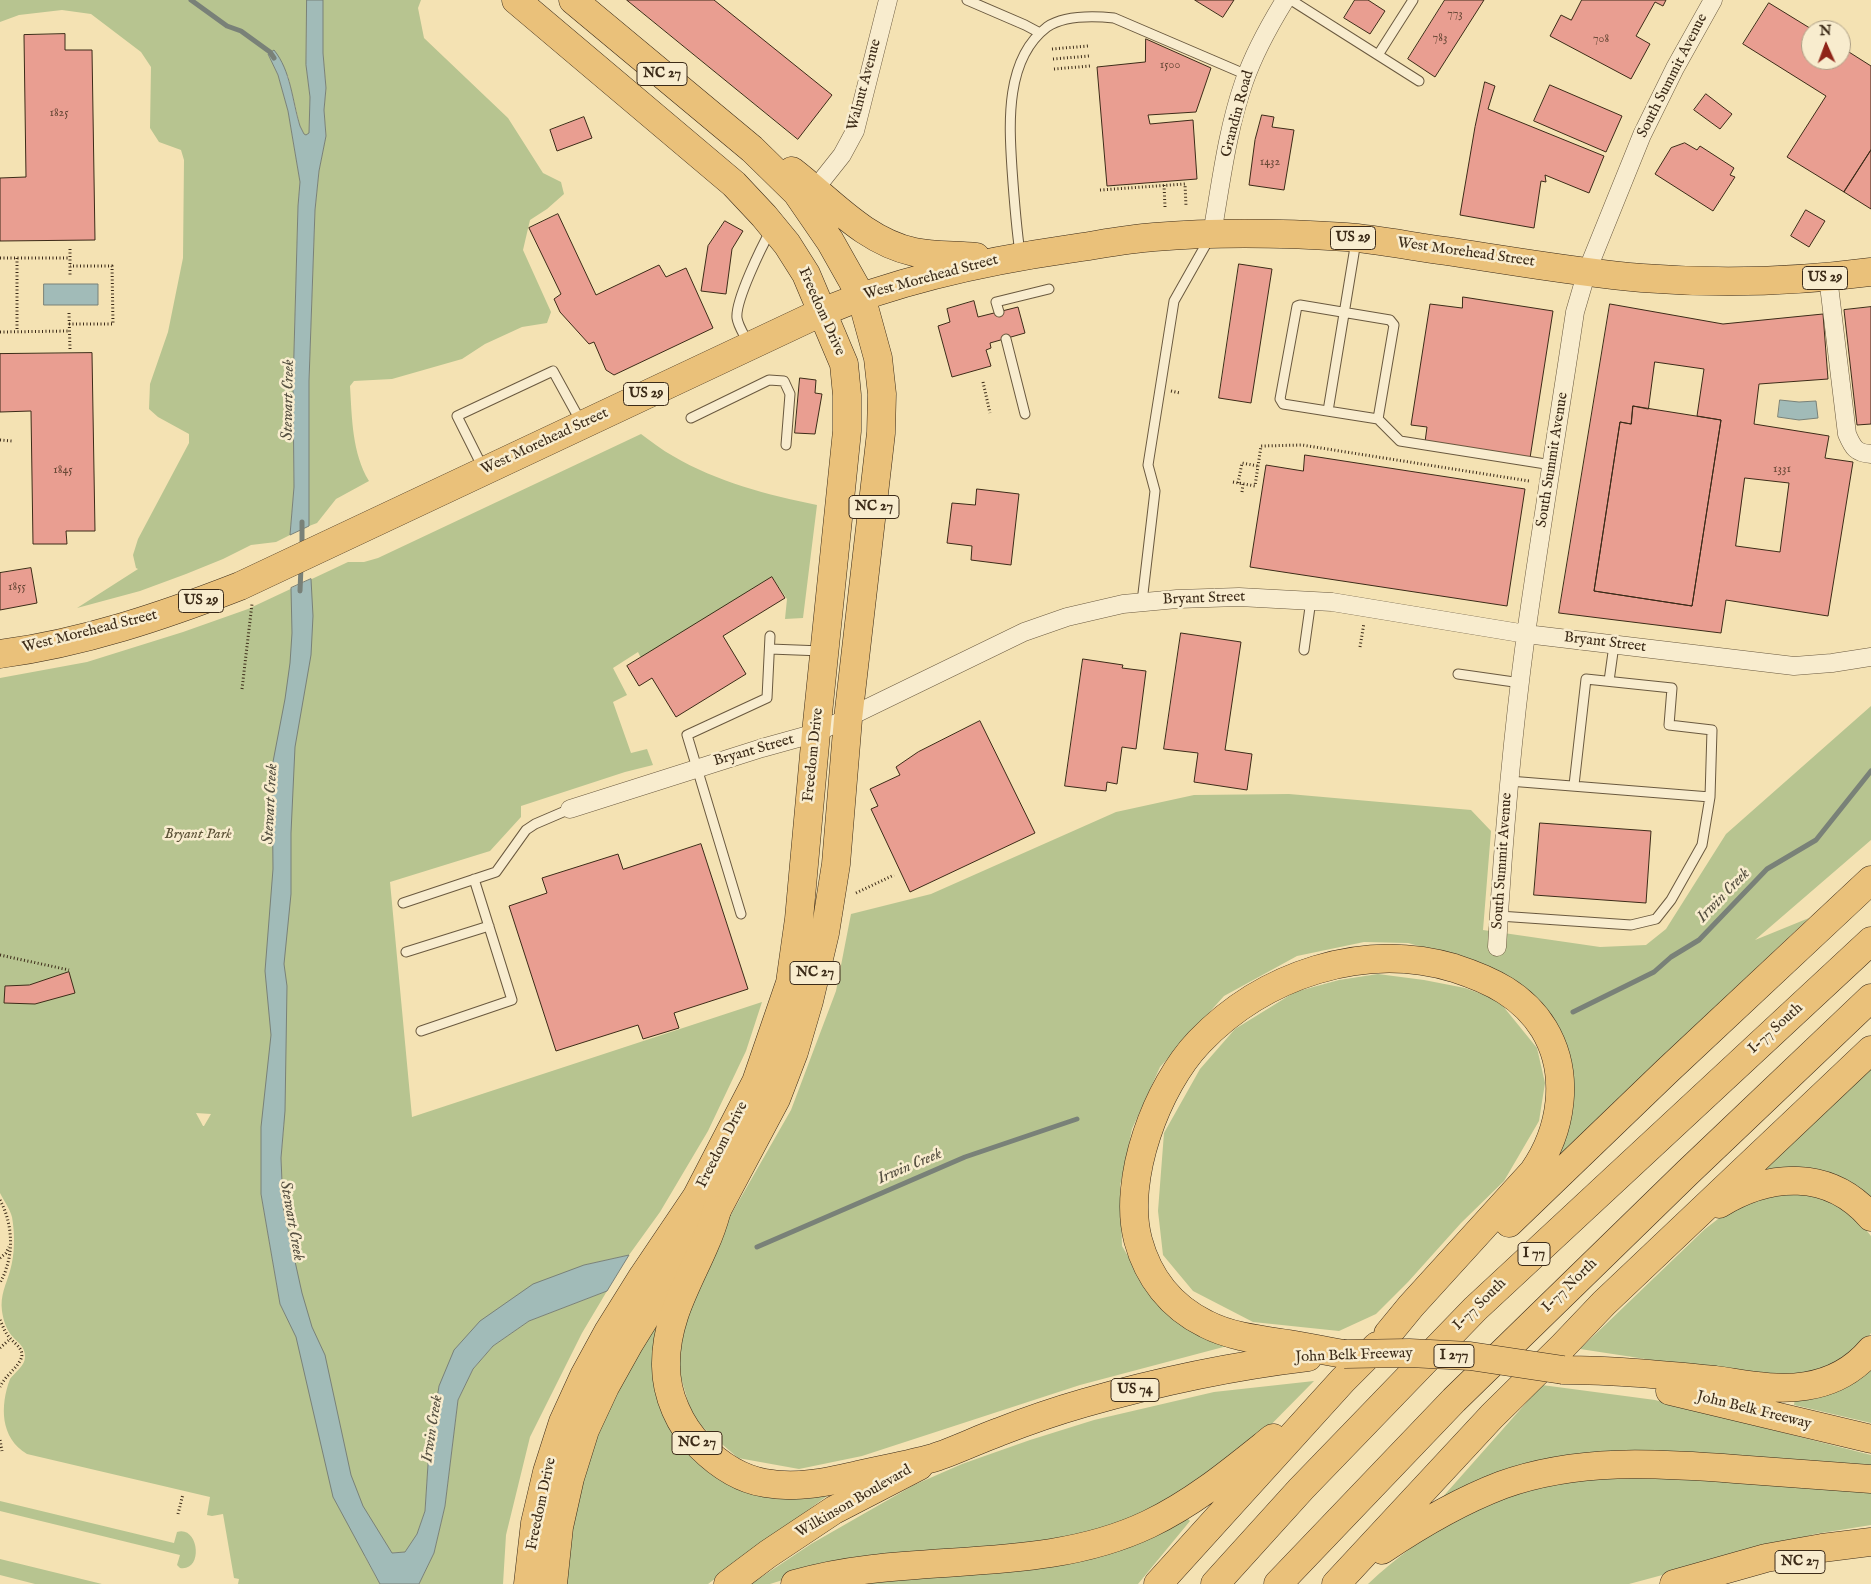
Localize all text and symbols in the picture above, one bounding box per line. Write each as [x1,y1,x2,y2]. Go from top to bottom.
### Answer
house number: 773 [1447,8,1463,22]
street label: South Summit Avenue [1634,11,1712,141]
north arrow [1801,20,1851,70]
text: N [1819,22,1832,40]
house number: 783 [1433,32,1447,46]
house number: 708 [1593,33,1609,47]
street label: Walnut Avenue [844,37,886,133]
house number: 1500 [1160,59,1180,73]
road number: NC 27 [637,62,687,86]
street label: Grandin Road [1218,69,1258,159]
house number: 1825 [49,107,69,121]
house number: 1432 [1260,156,1280,170]
road number: US 29 [1330,227,1376,250]
street label: West Morehead Street [1396,234,1536,272]
street label: West Morehead Street [862,251,1000,305]
street label: Freedom Drive [794,265,848,359]
road number: US 29 [1802,266,1848,290]
water label: Stewart Creek [279,359,299,441]
road number: US 29 [624,382,668,406]
street label: South Summit Avenue [1533,391,1573,529]
street label: West Morehead Street [479,405,611,479]
house number: 1331 [1773,463,1791,477]
house number: 1845 [53,464,73,478]
road number: NC 27 [849,496,899,518]
house number: 1855 [8,581,26,595]
street label: Bryant Street [1162,589,1246,609]
road number: US 29 [178,590,224,612]
street label: West Morehead Street [21,607,159,657]
street label: Bryant Street [1563,629,1647,657]
street label: Freedom Drive [800,707,828,803]
street label: Bryant Street [712,731,796,771]
water label: Stewart Creek [259,763,283,845]
street label: South Summit Avenue [1489,792,1517,930]
park label: Bryant Park [164,826,232,844]
water label: Irwin Creek [1694,865,1754,927]
road number: NC 27 [790,961,840,984]
street label: I-77 South [1745,1000,1807,1058]
street label: Freedom Drive [694,1099,752,1191]
water label: Irwin Creek [875,1145,945,1189]
water label: Stewart Creek [275,1180,307,1262]
road number: I 77 [1518,1242,1550,1266]
street label: I-77 North [1539,1255,1601,1317]
street label: I-77 South [1450,1275,1510,1335]
road number: I 277 [1434,1344,1474,1368]
street label: John Belk Freeway [1295,1345,1413,1367]
road number: US 74 [1111,1378,1159,1402]
street label: John Belk Freeway [1695,1388,1813,1434]
water label: Irwin Creek [418,1394,448,1464]
road number: NC 27 [672,1432,722,1455]
street label: Freedom Drive [523,1456,561,1552]
street label: Wilkinson Boulevard [793,1462,915,1542]
road number: NC 27 [1775,1550,1825,1574]

